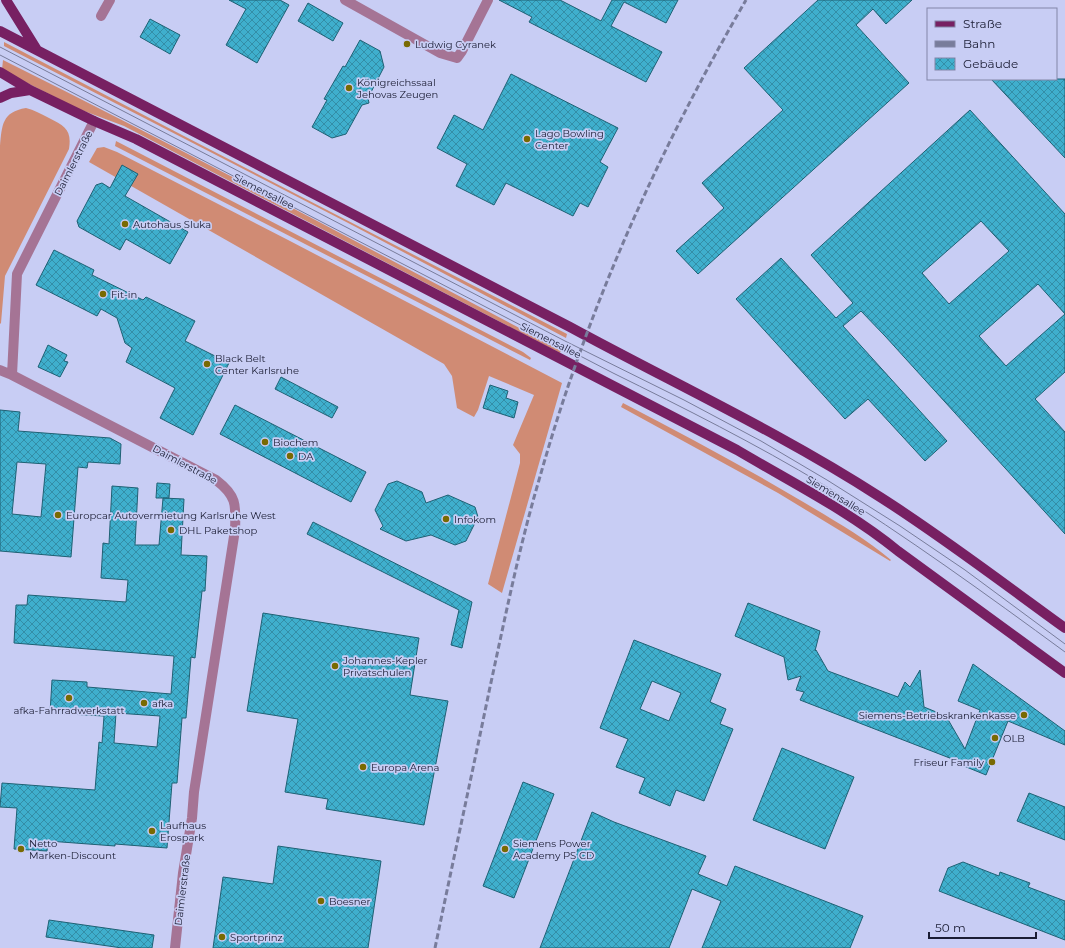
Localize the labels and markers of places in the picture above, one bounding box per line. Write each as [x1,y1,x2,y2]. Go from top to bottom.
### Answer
place label: Ludwig Cyranek [415,38,496,51]
marker: Ludwig Cyranek [402,39,412,49]
place label: Königreichssaal Jehovas Zeugen [356,76,438,101]
marker: Königreichssaal Jehovas Zeugen [344,83,354,93]
place label: Lago Bowling Center [535,127,604,152]
marker: Lago Bowling Center [522,134,532,144]
place label: Autohaus Sluka [133,218,211,231]
marker: Autohaus Sluka [120,219,130,229]
place label: Fit-in [111,288,137,301]
marker: Fit-in [98,289,108,299]
place label: Black Belt Center Karlsruhe [215,352,299,377]
marker: Black Belt Center Karlsruhe [202,359,212,369]
place label: Biochem [273,436,318,449]
marker: Biochem [260,437,270,447]
place label: DA [298,450,314,463]
marker: DA [285,451,295,461]
place label: Europcar Autovermietung Karlsruhe West [66,509,276,522]
marker: Europcar Autovermietung Karlsruhe West [53,510,63,520]
place label: Infokom [454,513,496,526]
marker: Infokom [441,514,451,524]
place label: DHL Paketshop [179,524,258,537]
marker: DHL Paketshop [166,525,176,535]
place label: Johannes-Kepler Privatschulen [342,654,428,679]
marker: Johannes-Kepler Privatschulen [330,661,340,671]
marker: afka-Fahrradwerkstatt [64,693,74,703]
place label: afka [152,697,173,710]
marker: afka [139,698,149,708]
place label: afka-Fahrradwerkstatt [14,704,124,717]
place label: Siemens-Betriebskrankenkasse [859,709,1016,722]
marker: Siemens-Betriebskrankenkasse [1019,710,1029,720]
place label: OLB [1003,732,1025,745]
marker: OLB [990,733,1000,743]
place label: Friseur Family [913,756,985,769]
marker: Friseur Family [987,757,997,767]
place label: Europa Arena [371,761,440,774]
marker: Europa Arena [358,762,368,772]
place label: Laufhaus Erospark [160,819,206,844]
marker: Laufhaus Erospark [147,826,157,836]
place label: Netto Marken-Discount [29,837,116,862]
place label: Siemens Power Academy PS CD [513,837,594,862]
marker: Netto Marken-Discount [16,844,26,854]
marker: Siemens Power Academy PS CD [500,844,510,854]
place label: Boesner [329,895,371,908]
marker: Boesner [316,896,326,906]
place label: Sportprinz [230,931,283,944]
marker: Sportprinz [217,932,227,942]

